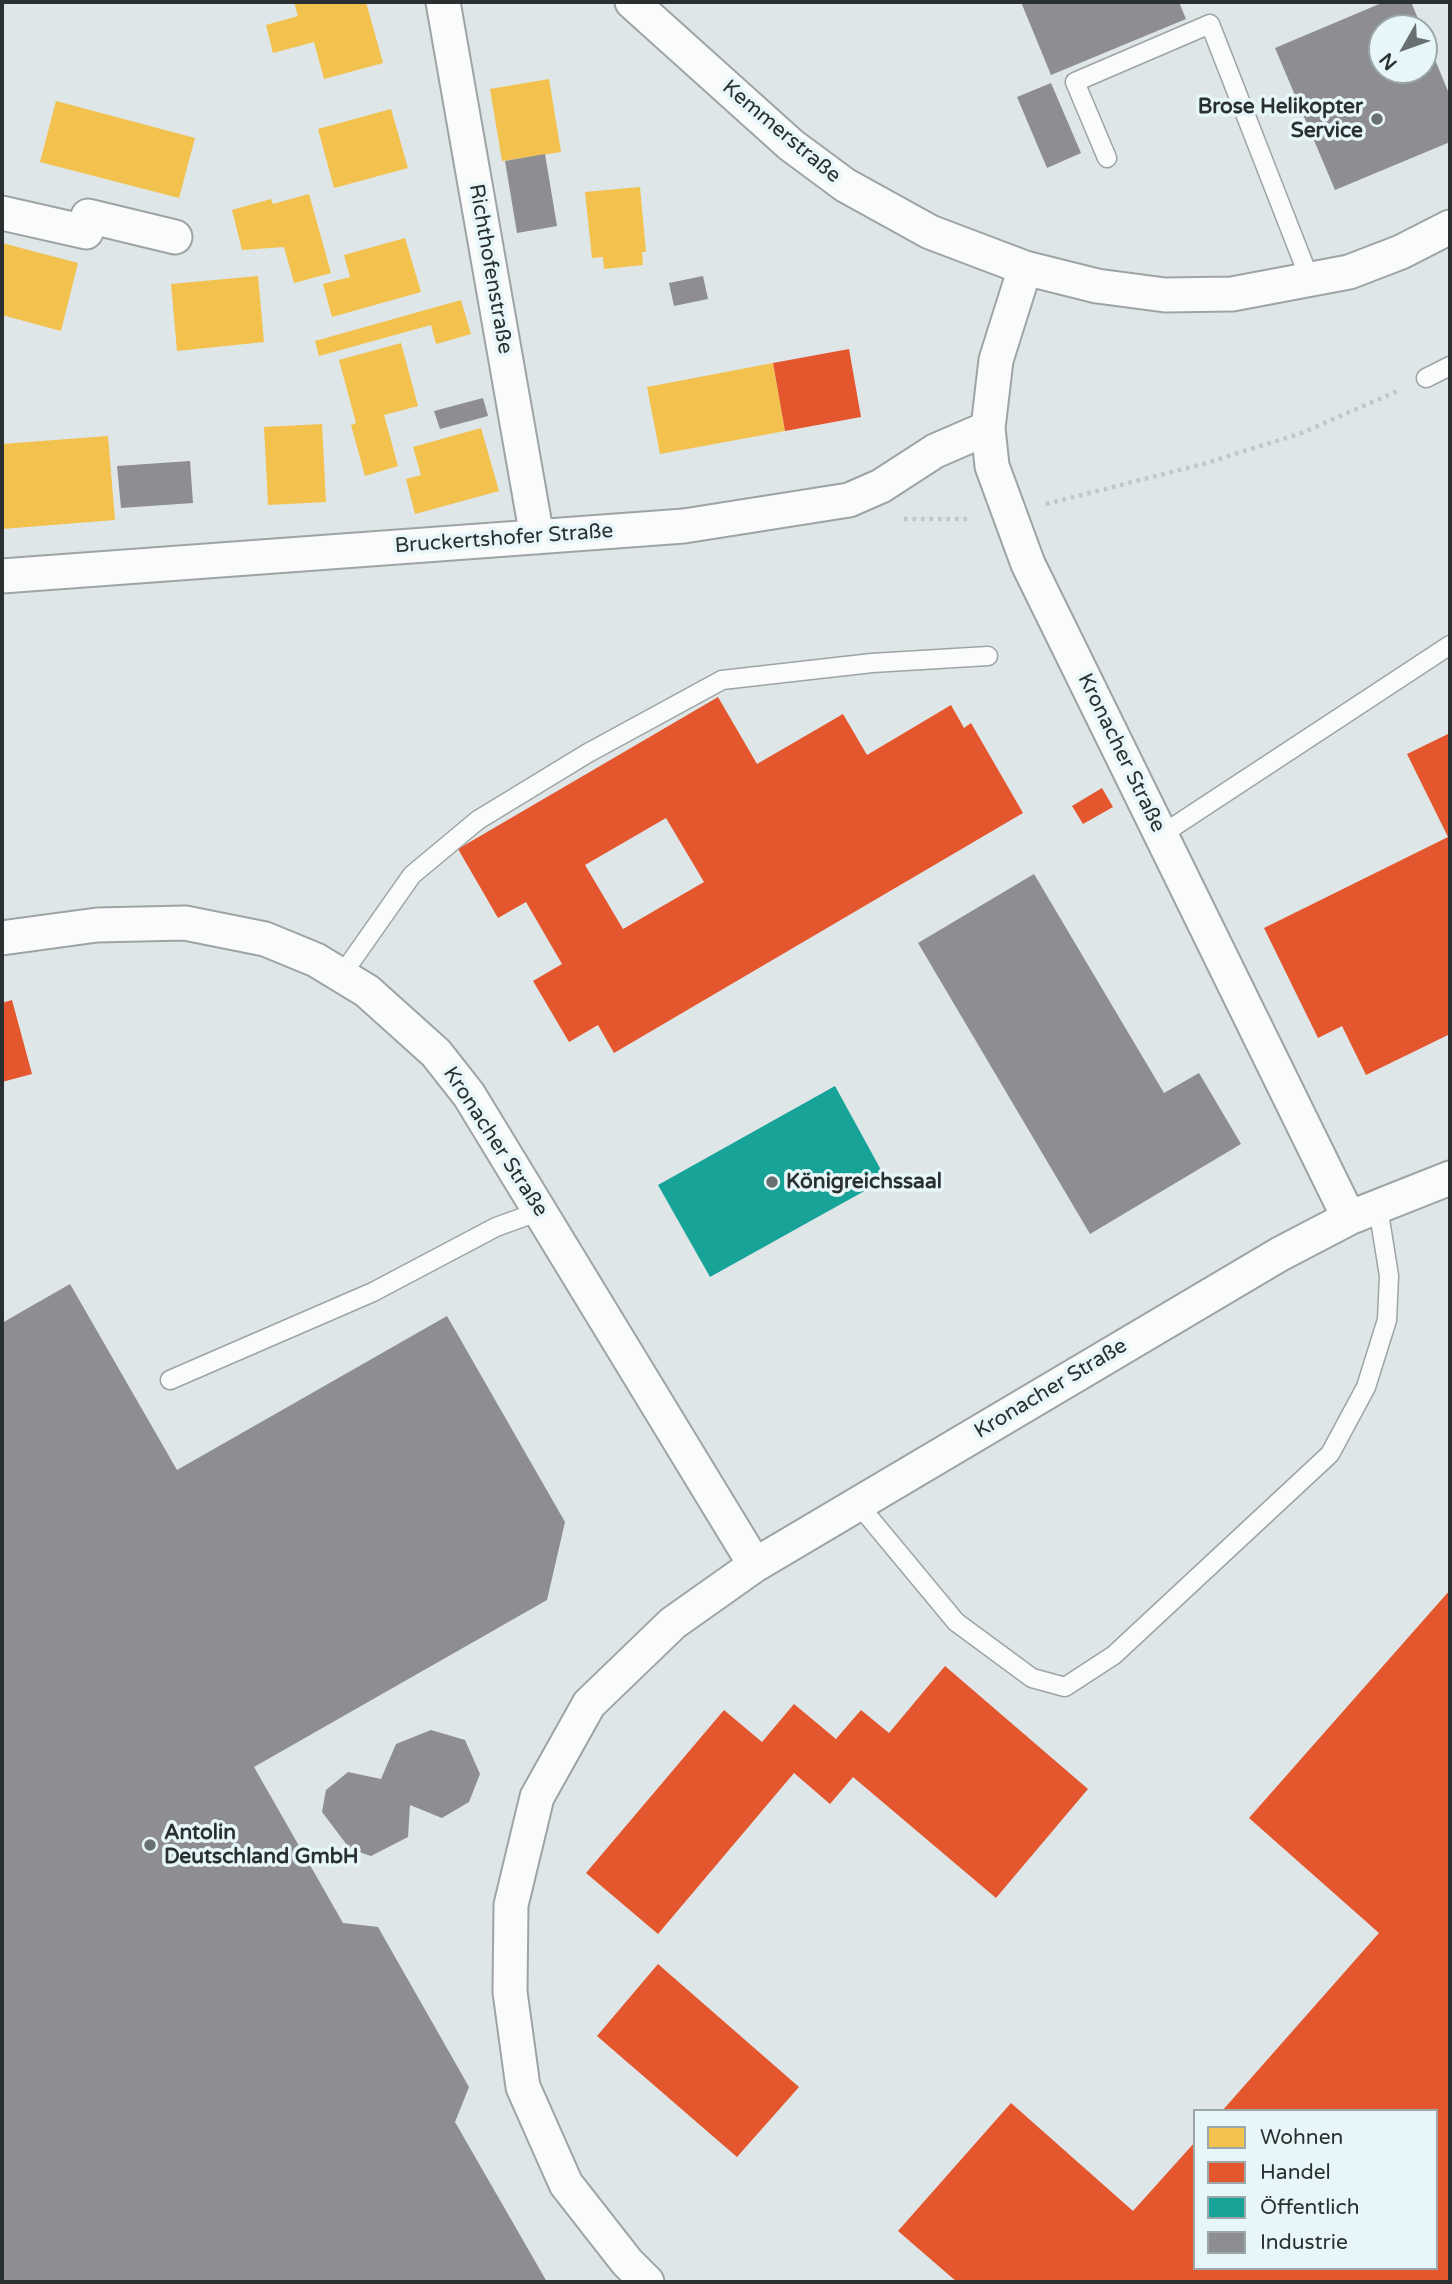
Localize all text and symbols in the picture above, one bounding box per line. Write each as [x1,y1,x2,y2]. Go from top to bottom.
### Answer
north arrow [1368,14,1438,84]
text: N [1375,48,1402,74]
street label: Kemmerstraße [717,75,845,189]
place label: Brose Helikopter Service [1198,94,1363,144]
marker: Brose Helikopter Service [1369,111,1385,127]
street label: Richthofenstraße [463,182,517,356]
street label: Bruckertshofer Straße [394,519,614,559]
street label: Kronacher Straße [1072,669,1170,837]
street label: Kronacher Straße [437,1062,553,1222]
place label: Königreichssaal [786,1169,942,1195]
marker: Königreichssaal [764,1174,780,1190]
street label: Kronacher Straße [970,1334,1132,1444]
place label: Antolin Deutschland GmbH [164,1820,359,1870]
marker: Antolin Deutschland GmbH [142,1837,158,1853]
legend [1193,2109,1438,2270]
text: Wohnen [1260,2125,1343,2150]
text: Handel [1260,2160,1331,2185]
text: Öffentlich [1260,2195,1360,2220]
text: Industrie [1260,2230,1348,2255]

